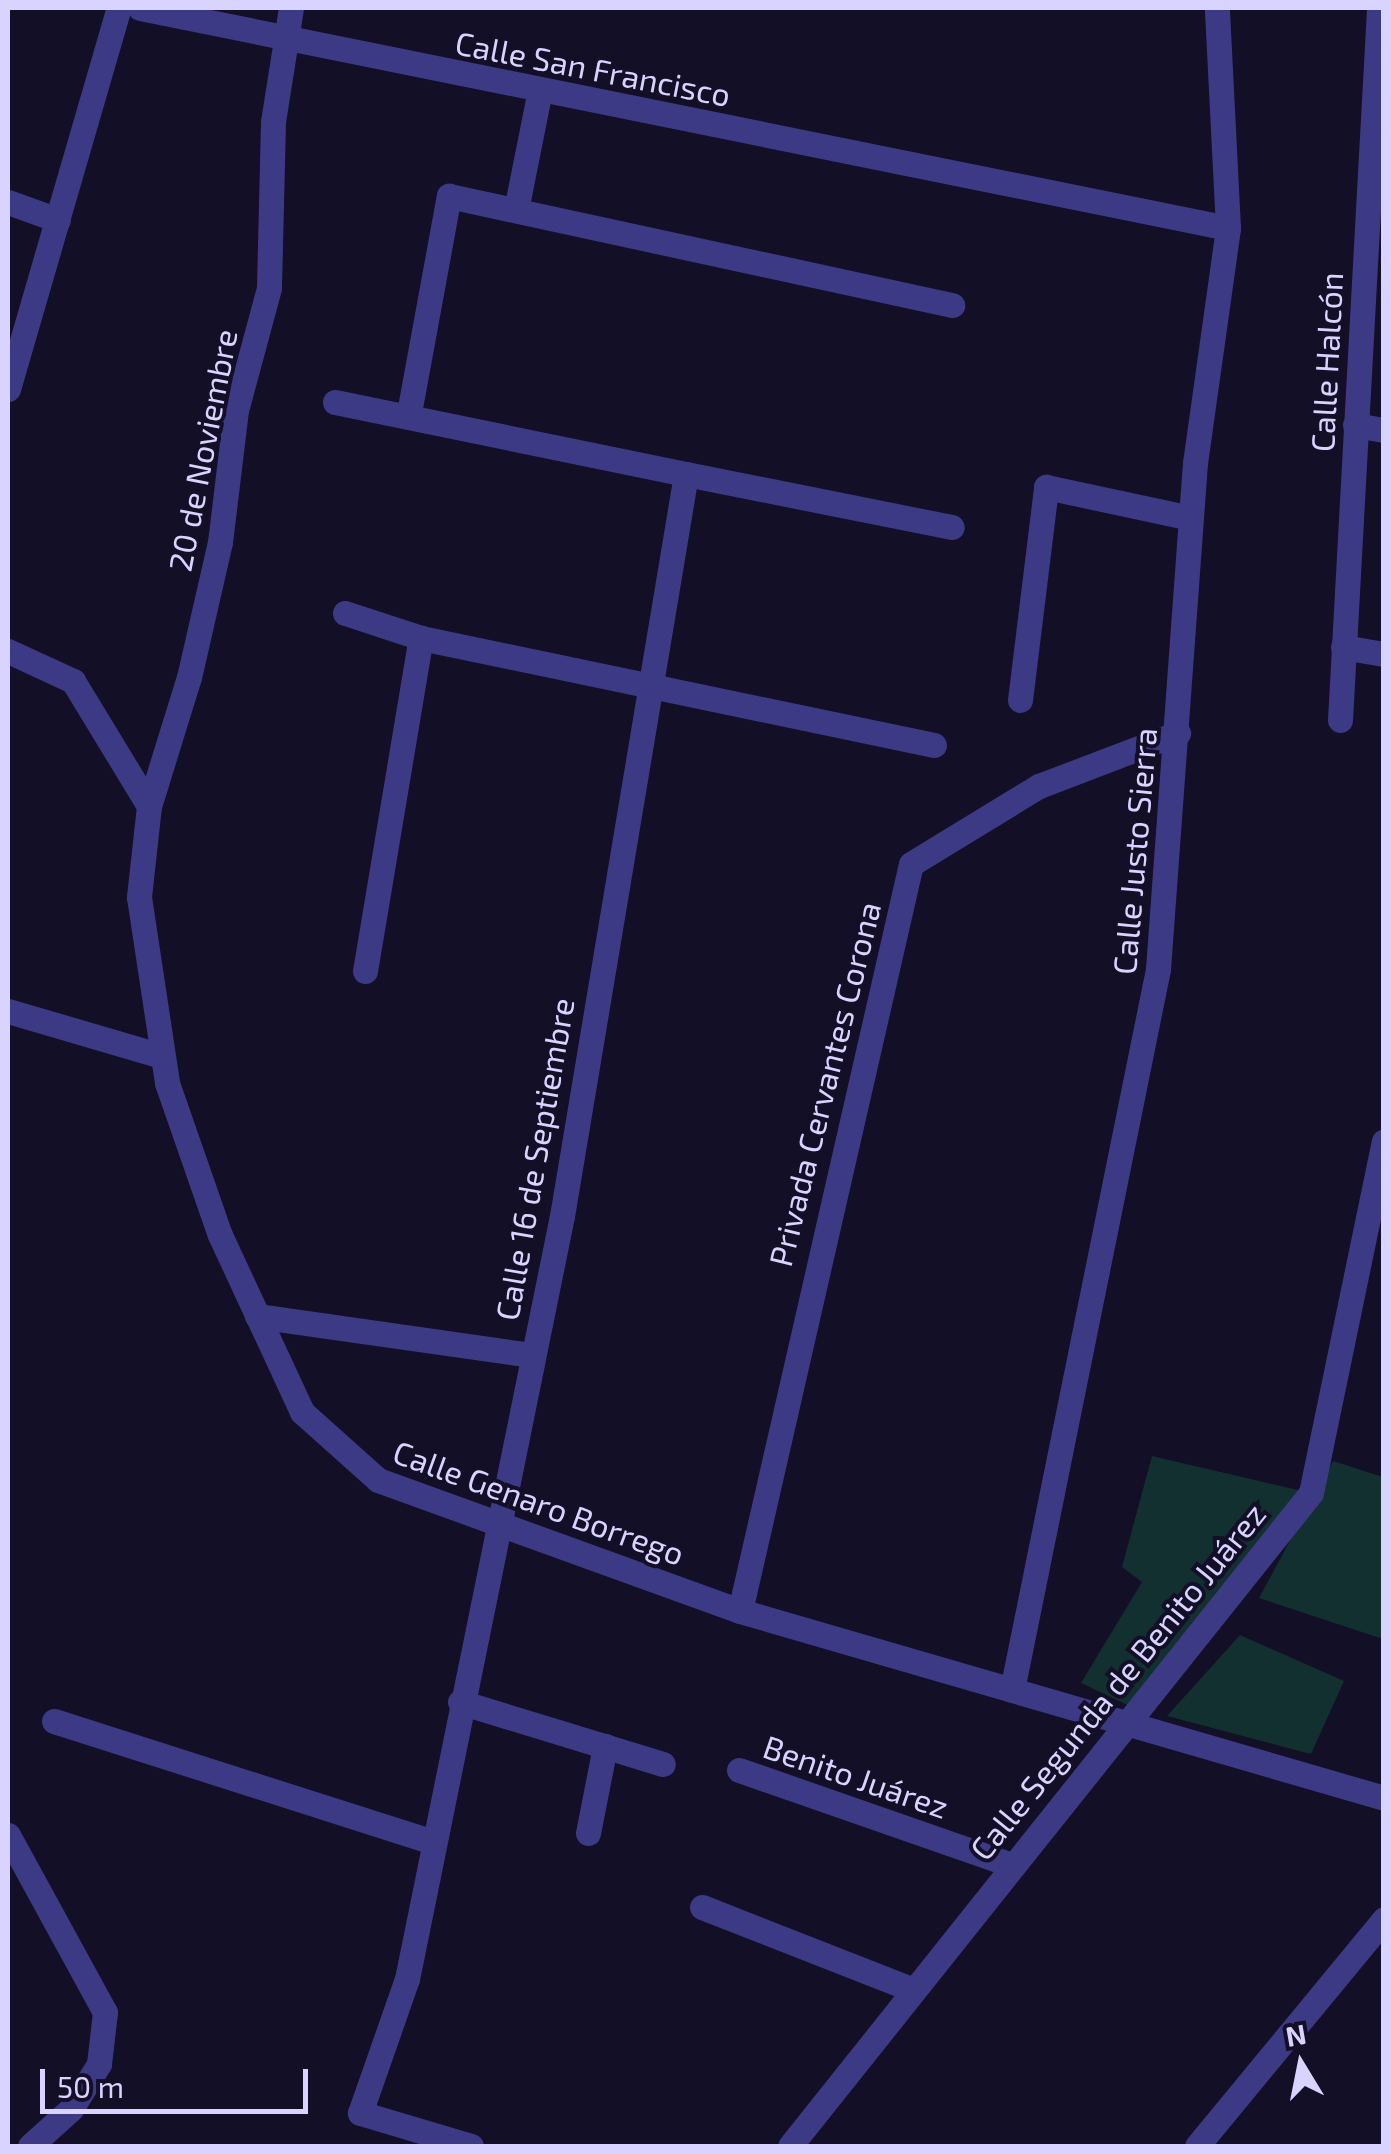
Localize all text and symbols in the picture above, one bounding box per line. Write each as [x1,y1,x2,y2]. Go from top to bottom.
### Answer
street label: Calle San Francisco [452,22,734,114]
street label: Calle Halcón [1302,271,1350,453]
street label: 20 de Noviembre [160,326,244,574]
street label: Calle Justo Sierra [1104,726,1164,976]
street label: Privada Cervantes Corona [760,898,888,1270]
street label: Calle 16 de Septiembre [487,995,581,1323]
street label: Calle Genaro Borrego [388,1432,690,1572]
street label: Calle Segunda de Benito Juárez [961,1495,1273,1867]
street label: Benito Juárez [758,1726,954,1826]
north arrow [1251,2014,1351,2114]
text: N [1283,2016,1309,2053]
scale bar [45,2049,312,2111]
text: 50 m [57,2068,124,2104]

